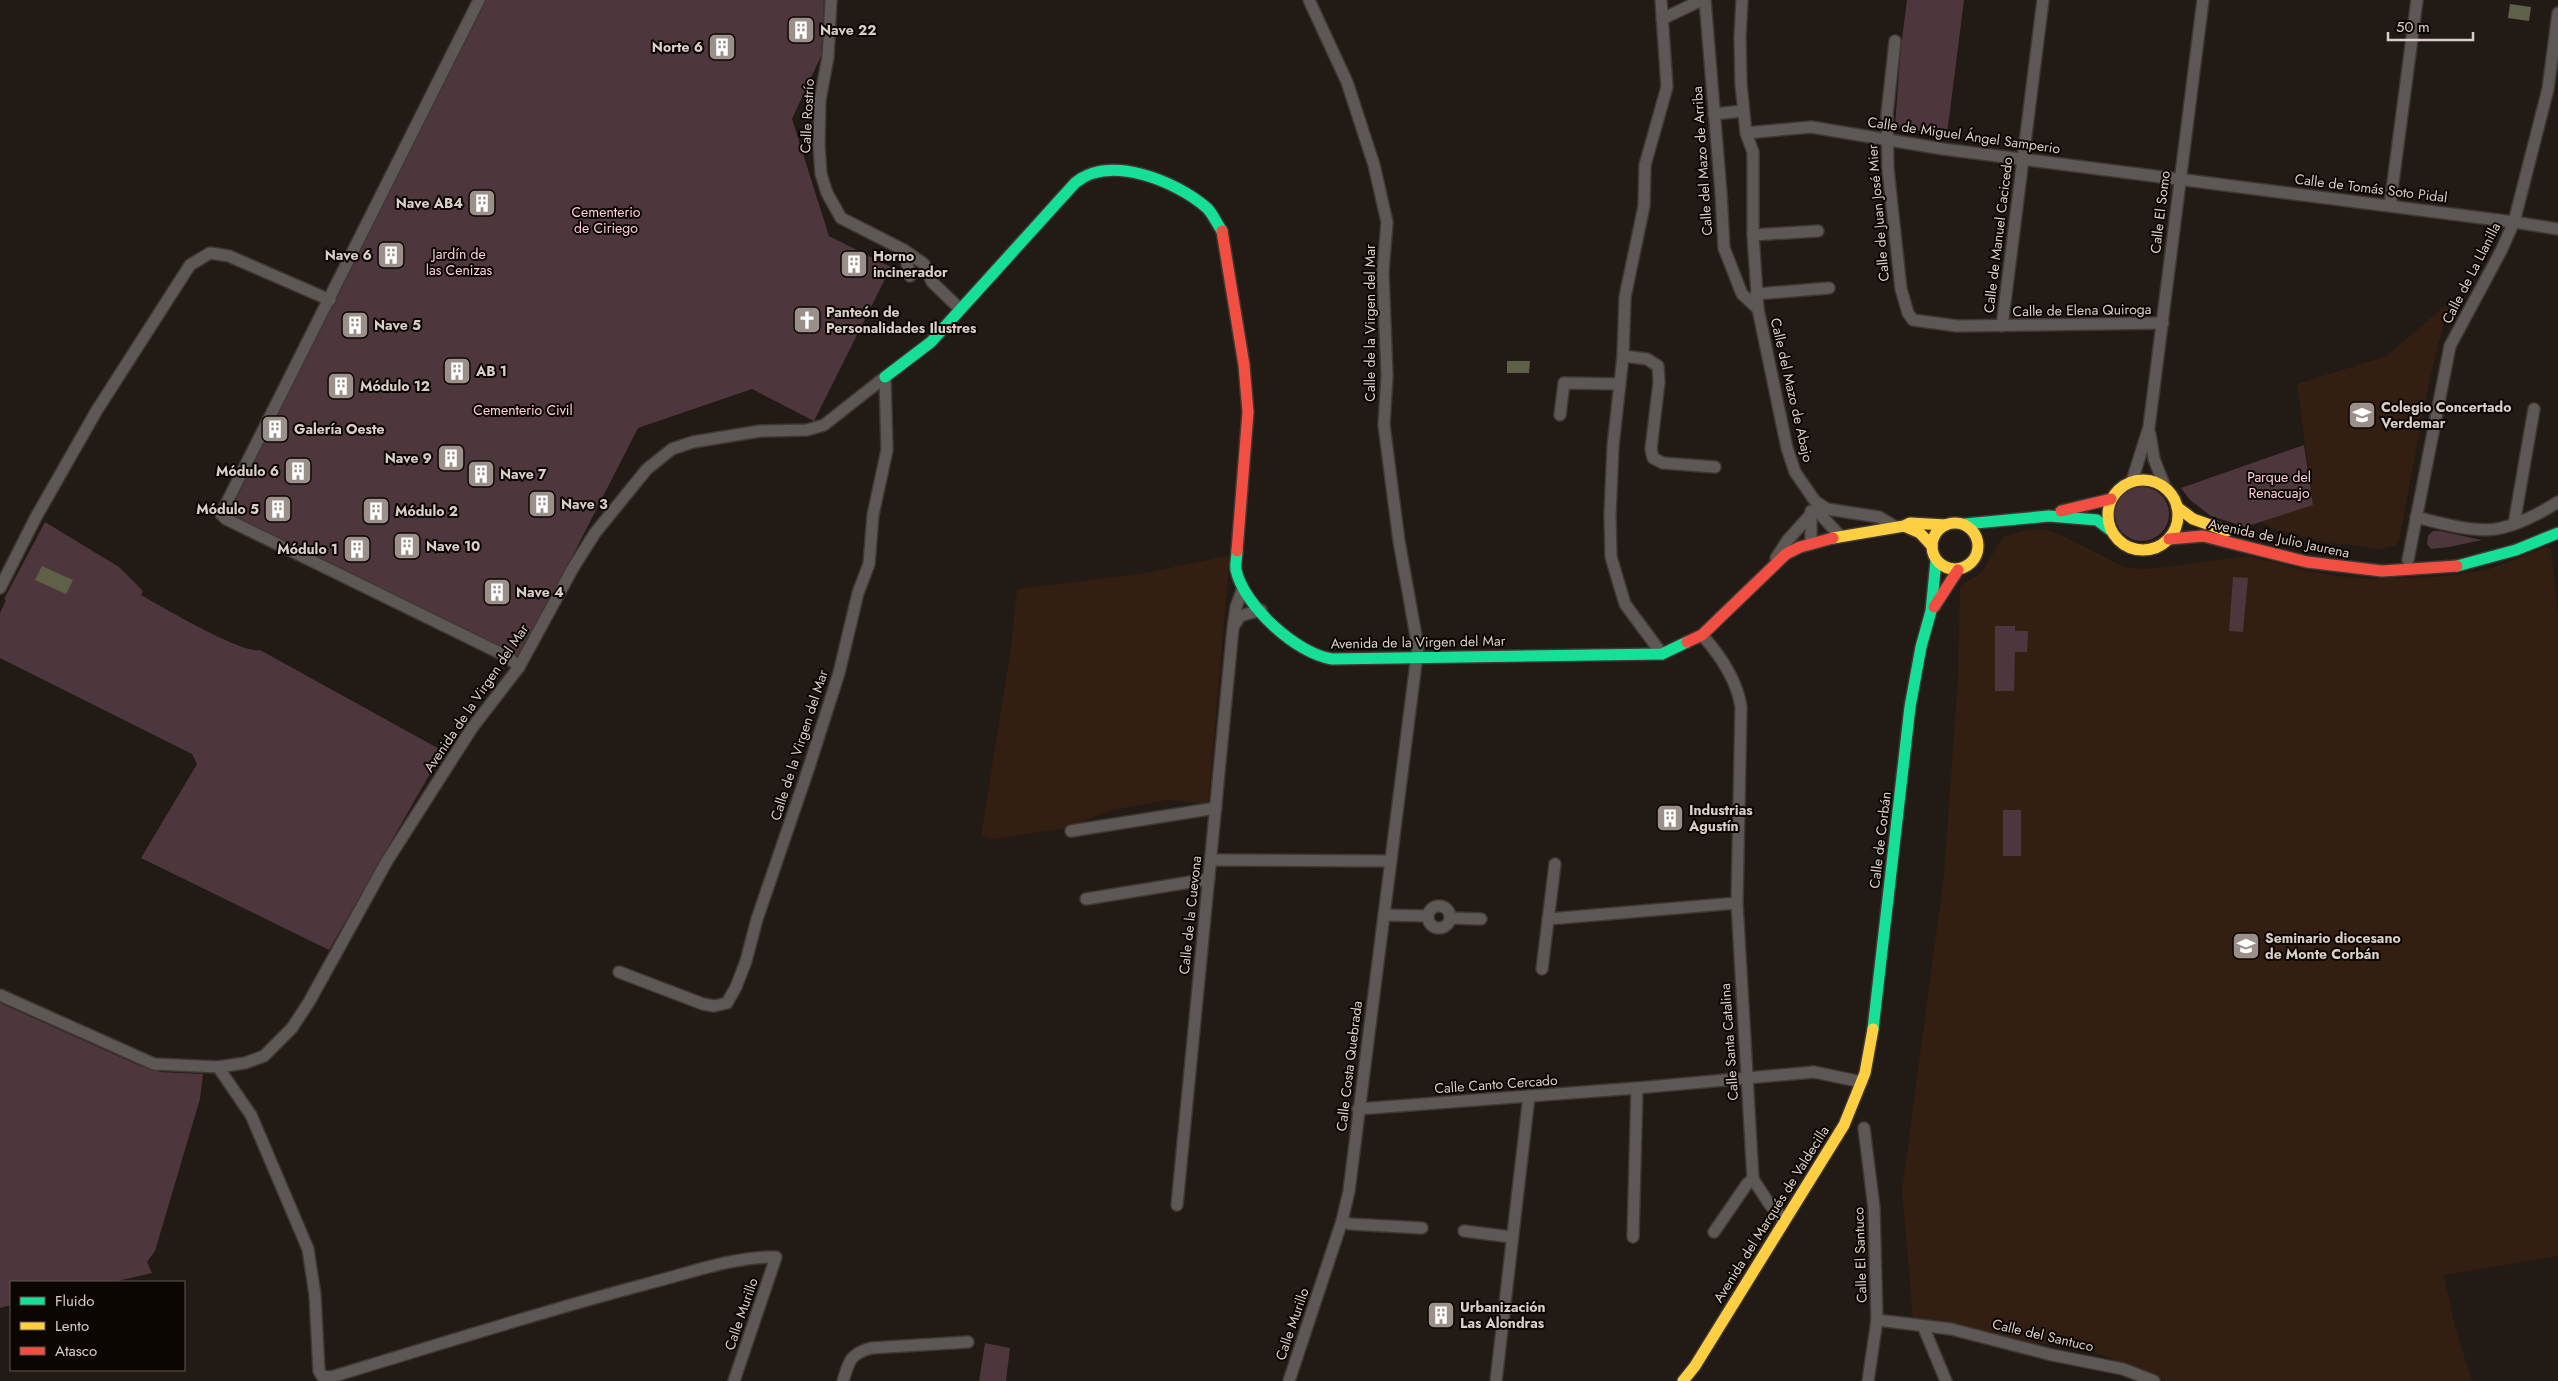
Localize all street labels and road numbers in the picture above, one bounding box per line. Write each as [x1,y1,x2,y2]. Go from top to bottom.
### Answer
street label: Calle Rostrío [795,78,819,154]
street label: Calle del Mazo de Arriba [1687,86,1717,236]
street label: Calle de Miguel Ángel Samperio [1866,112,2062,158]
street label: Calle de Juan José Mier [1862,143,1894,282]
street label: Calle de Manuel Cacicedo [1978,155,2018,314]
street label: Calle El Somo [2145,169,2175,255]
street label: Calle de Tomás Soto Pidal [2294,169,2448,207]
street label: Calle de La Llanilla [2437,219,2505,327]
street label: Calle de la Virgen del Mar [1360,244,1380,402]
street label: Calle de Elena Quiroga [2012,299,2152,321]
street label: Calle del Mazo de Abajo [1766,316,1818,464]
street label: Avenida de Julio Jaurena [2207,513,2351,563]
street label: Avenida de la Virgen del Mar [419,620,533,776]
street label: Avenida de la Virgen del Mar [1330,630,1506,654]
street label: Calle de la Virgen del Mar [765,667,833,823]
street label: Calle de Corbán [1864,790,1896,890]
street label: Calle de la Cuevona [1174,855,1206,975]
street label: Calle Santa Catalina [1715,983,1743,1101]
street label: Calle Costa Quebrada [1331,1000,1367,1132]
street label: Calle Canto Cercado [1434,1070,1559,1098]
street label: Avenida del Marqués de Valdecilla [1708,1122,1834,1306]
street label: Calle El Santuco [1848,1206,1872,1303]
street label: Calle Murillo [719,1275,763,1353]
street label: Calle Murillo [1270,1285,1314,1363]
street label: Calle del Santuco [1990,1314,2096,1356]

